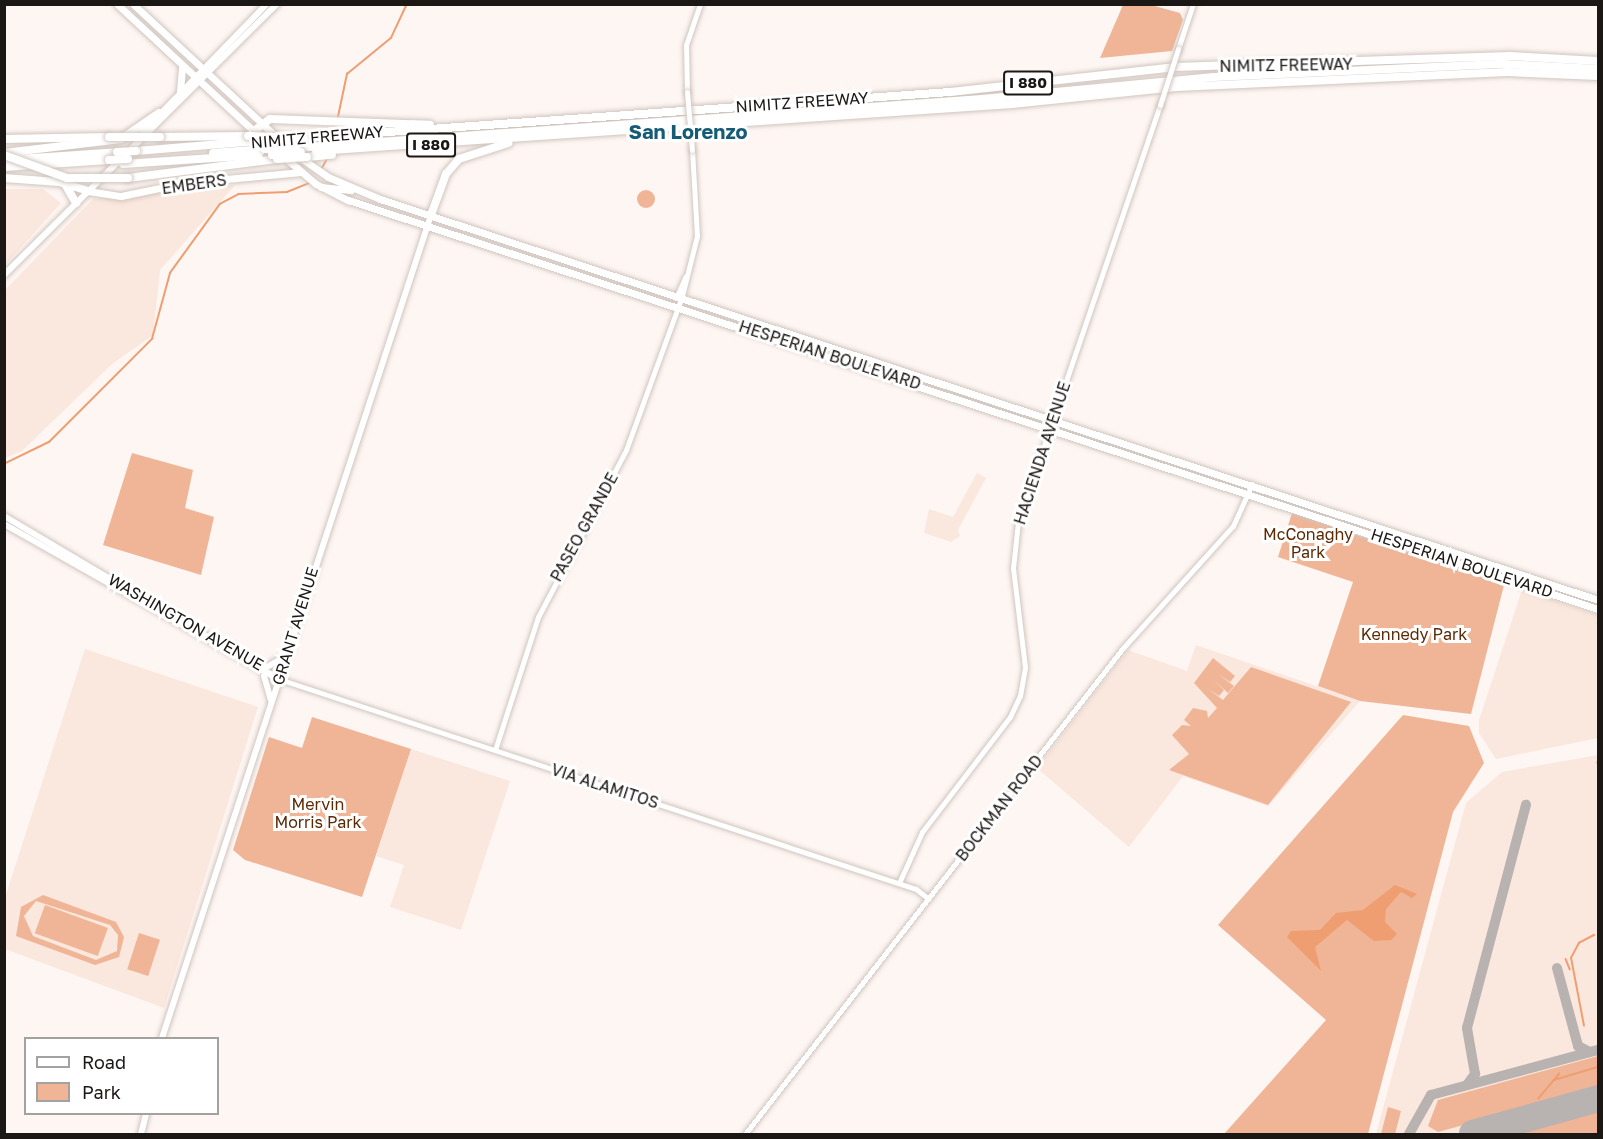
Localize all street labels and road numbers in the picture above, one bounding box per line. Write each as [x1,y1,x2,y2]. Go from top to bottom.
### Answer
street label: NIMITZ FREEWAY [1219,54,1353,76]
road number: I 880 [1002,71,1054,95]
street label: NIMITZ FREEWAY [735,88,869,116]
street label: NIMITZ FREEWAY [250,122,384,152]
road number: I 880 [406,133,456,157]
street label: EMBERS [160,170,228,198]
street label: HESPERIAN BOULEVARD [736,316,924,394]
street label: HACIENDA AVENUE [1010,379,1074,527]
street label: PASEO GRANDE [546,469,622,585]
street label: HESPERIAN BOULEVARD [1368,524,1556,602]
street label: GRANT AVENUE [268,565,322,687]
street label: WASHINGTON AVENUE [105,570,267,674]
street label: BOCKMAN ROAD [952,751,1046,865]
street label: VIA ALAMITOS [549,760,661,812]

